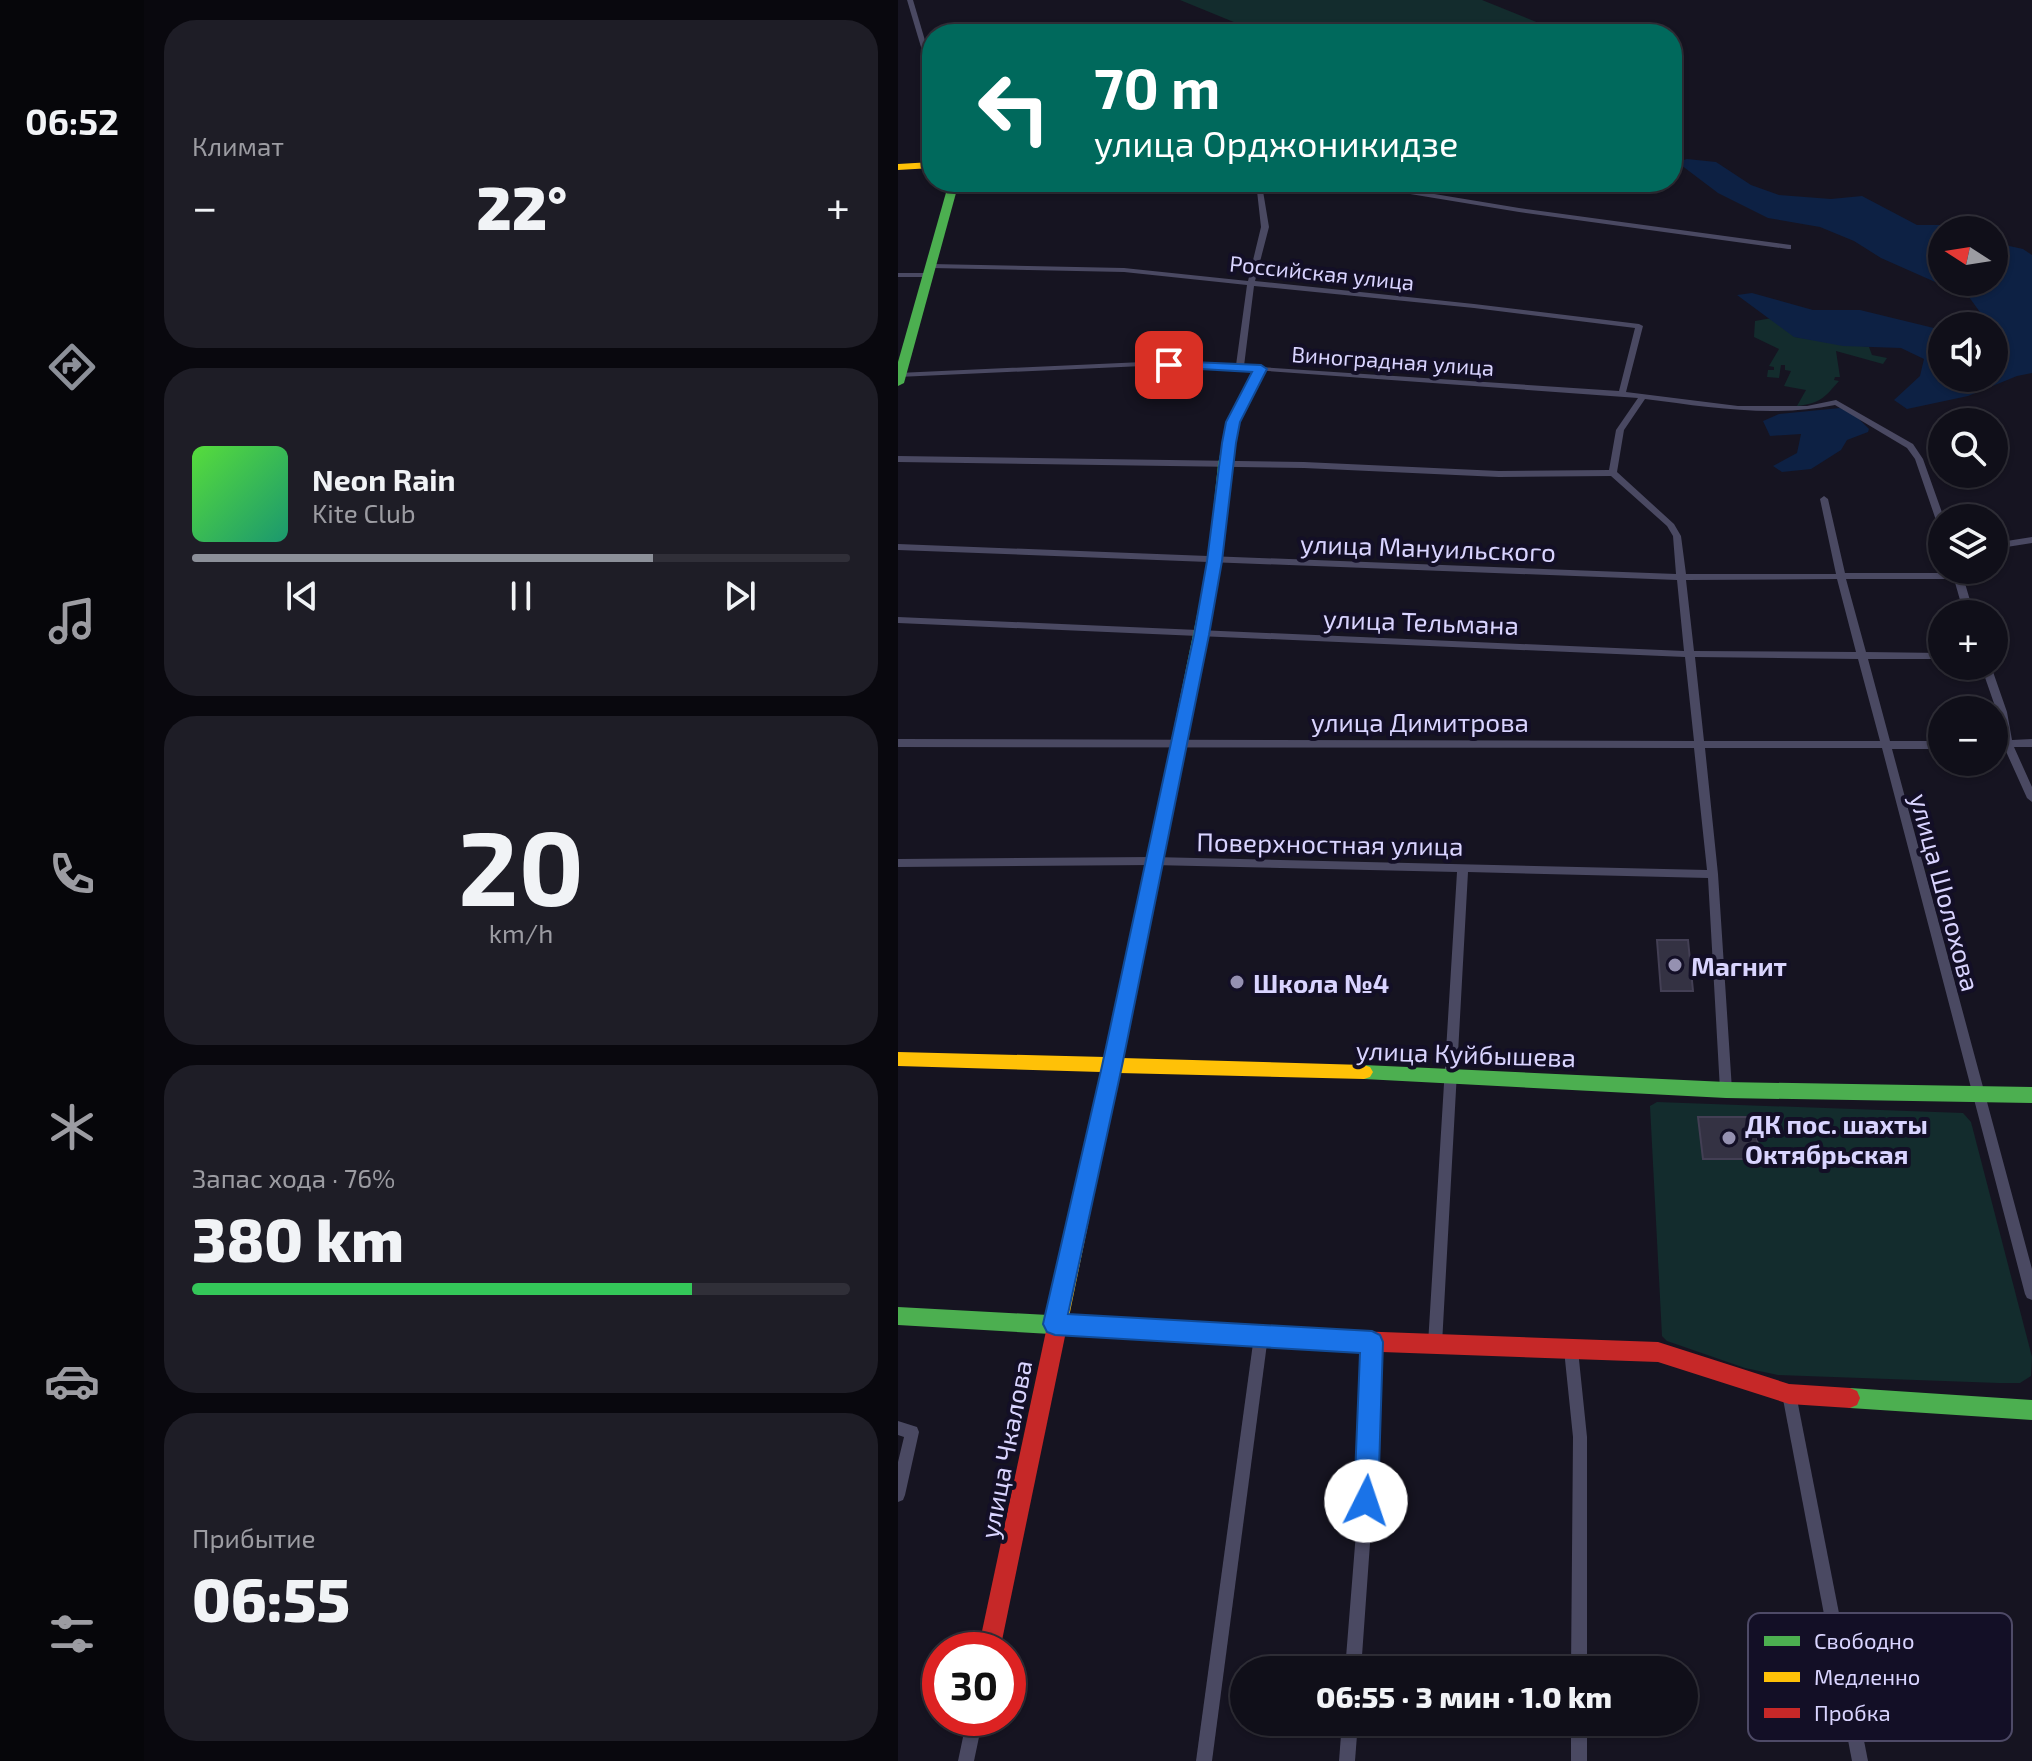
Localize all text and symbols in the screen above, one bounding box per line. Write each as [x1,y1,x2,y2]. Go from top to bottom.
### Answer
text: 70 m [1094,53,1220,120]
icon: left [962,56,1066,160]
text: 06:52 [25,99,119,142]
text: улица Орджоникидзе [1094,121,1458,164]
text: Климат [192,130,284,161]
text: 22° [476,170,567,242]
text: − [192,179,218,232]
text: + [826,179,850,232]
north arrow [1928,216,2008,296]
map controls [1928,216,2008,776]
street label: Российская улица [1228,249,1416,296]
button: sound [1928,312,2008,392]
pin [1135,331,1203,399]
icon: directions [44,339,100,395]
street label: Виноградная улица [1291,340,1495,381]
icon: arrive [1147,343,1191,387]
button: search [1928,408,2008,488]
text: Neon Rain [312,461,456,497]
text: Kite Club [312,497,416,528]
button: layers [1928,504,2008,584]
street label: улица Мануильского [1300,527,1556,568]
icon: previous [280,574,324,618]
icon: pause [499,574,543,618]
icon: next [718,574,762,618]
icon: music [44,593,100,649]
button: + [1928,600,2008,680]
street label: улица Тельмана [1322,602,1519,641]
button: − [1928,696,2008,776]
street label: улица Димитрова [1311,706,1529,738]
street label: улица Шолохова [1904,790,1987,995]
text: 20 [458,802,584,927]
street label: Поверхностная улица [1196,825,1464,862]
icon: phone [44,846,100,902]
text: km/h [489,917,553,948]
place label: Магнит [1691,950,1787,981]
marker: Магнит [1666,956,1684,974]
place label: Школа №4 [1253,967,1389,998]
marker: Школа №4 [1228,973,1246,991]
street label: улица Куйбышева [1355,1034,1577,1073]
icon: climate [44,1099,100,1155]
place label: ДК пос. шахты Октябрьская [1745,1108,1928,1169]
marker: ДК пос. шахты Октябрьская [1720,1129,1738,1147]
text: Запас хода · 76% [192,1162,395,1193]
text: 380 km [192,1202,404,1274]
icon: car [44,1353,100,1409]
street label: улица Чкалова [973,1357,1038,1541]
position arrow [1324,1459,1408,1543]
text: Прибытие [192,1522,316,1553]
text: 06:55 [192,1562,350,1634]
icon: filters [44,1606,100,1662]
legend [1748,1613,2012,1741]
text: Свободно [1814,1627,1914,1653]
speed limit sign: 30 [922,1632,1026,1736]
text: Медленно [1814,1663,1920,1689]
text: 06:55 · 3 мин · 1.0 km [1316,1678,1612,1714]
text: Пробка [1814,1699,1891,1725]

